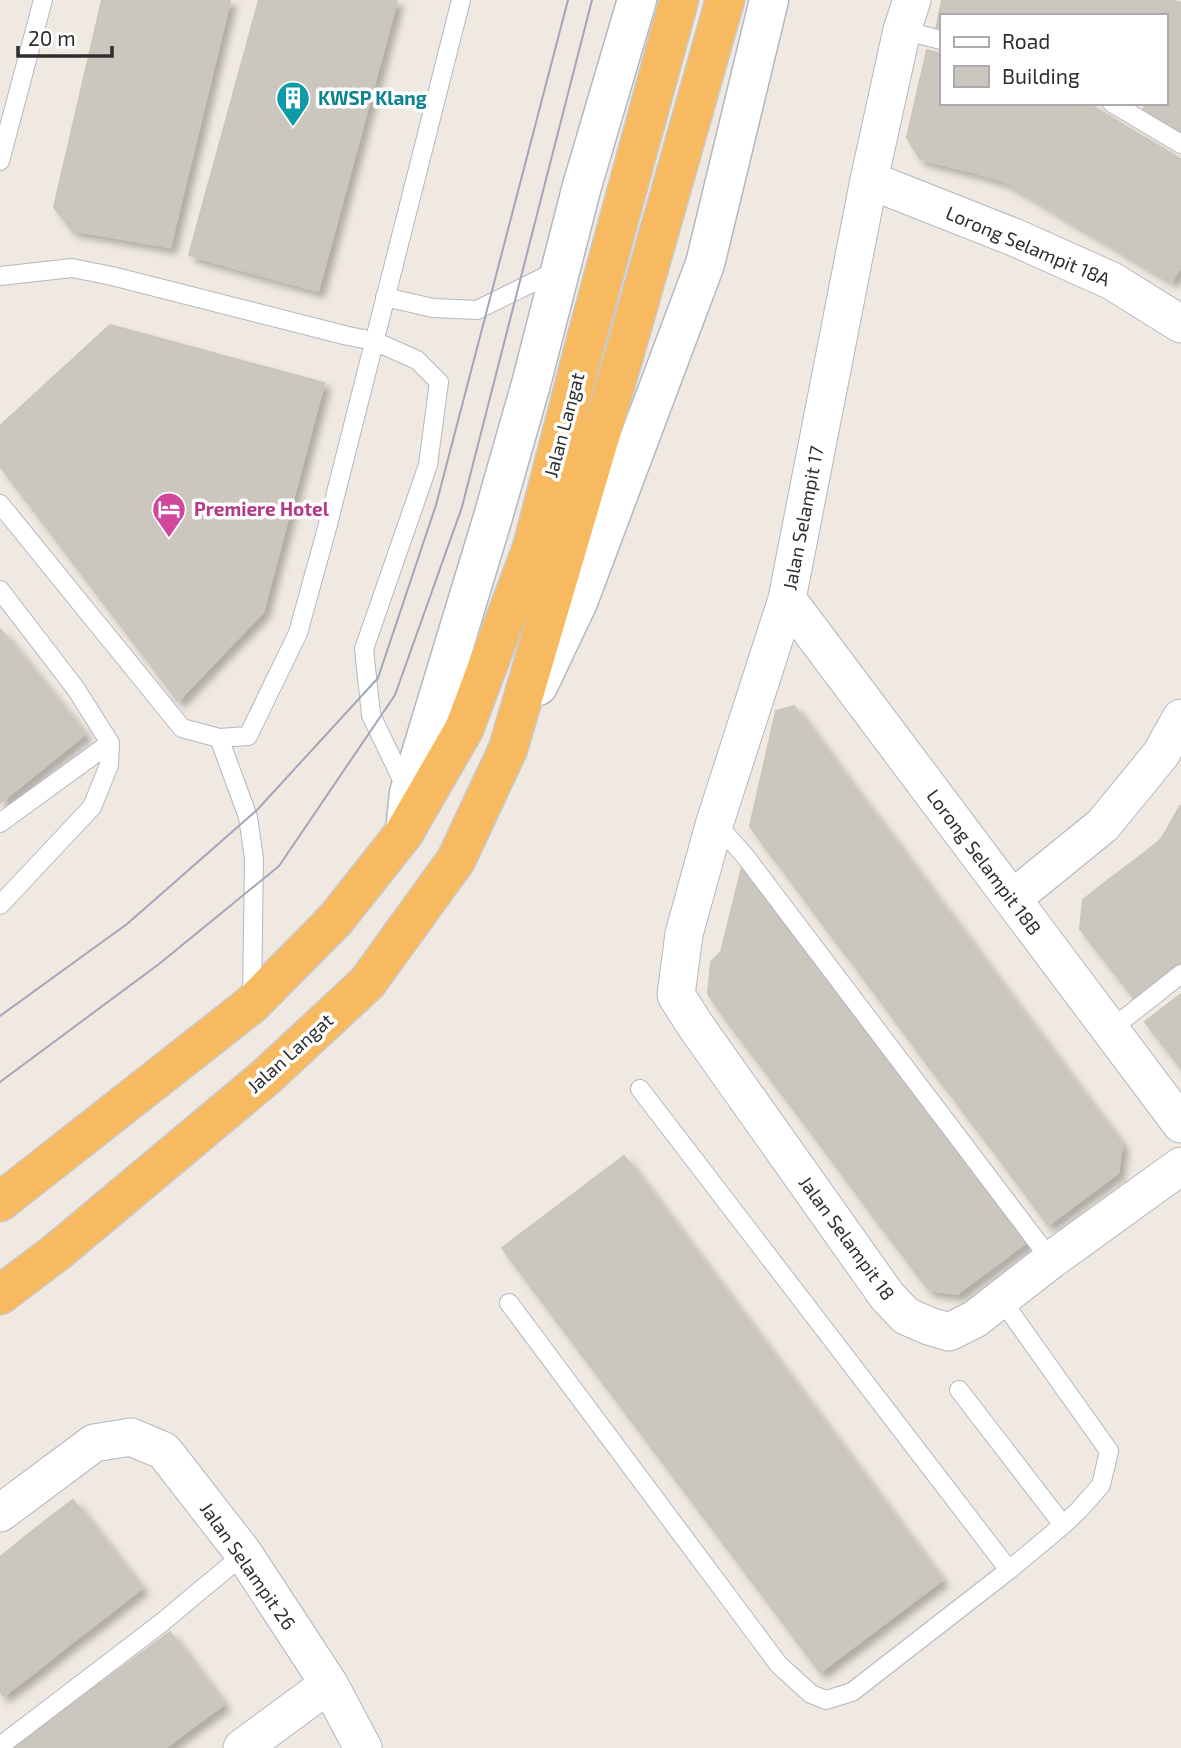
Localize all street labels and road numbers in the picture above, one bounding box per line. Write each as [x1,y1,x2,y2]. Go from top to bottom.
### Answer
street label: Lorong Selampit 18A [943,201,1114,291]
street label: Jalan Langat [538,370,589,480]
street label: Jalan Selampit 17 [777,444,828,592]
street label: Lorong Selampit 18B [922,784,1047,939]
street label: Jalan Langat [242,1008,337,1097]
street label: Jalan Selampit 18 [795,1171,900,1304]
street label: Jalan Selampit 26 [196,1497,301,1634]

